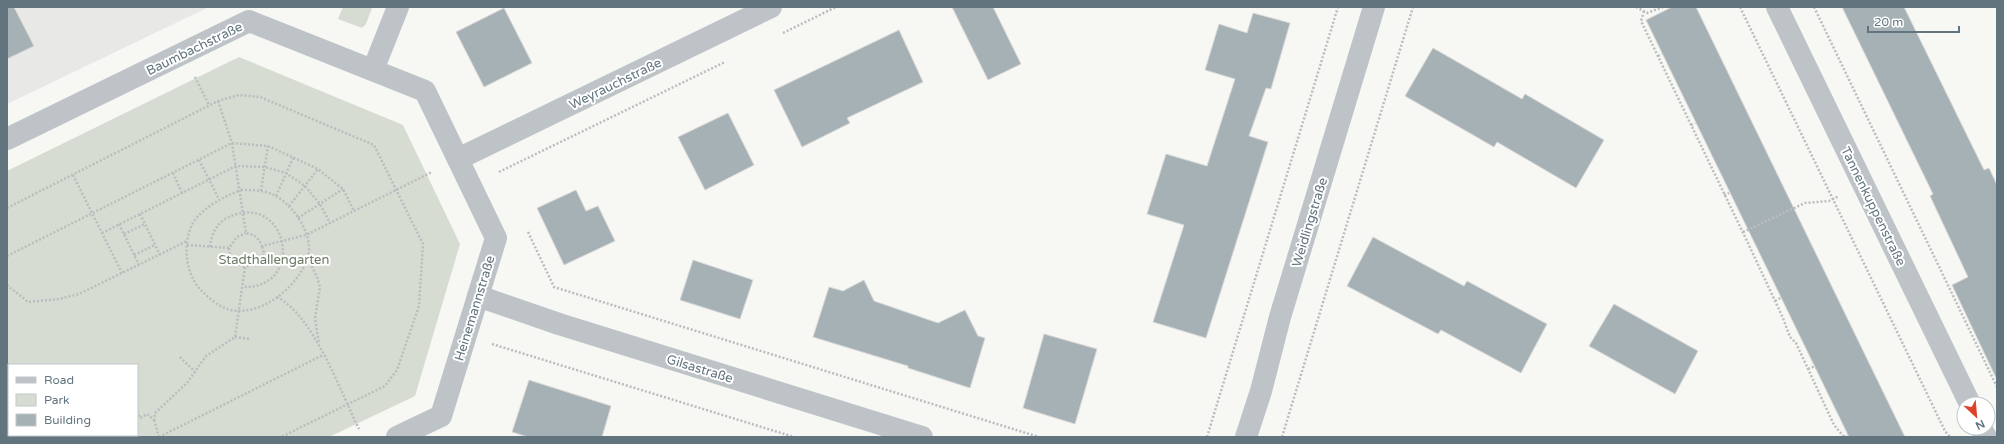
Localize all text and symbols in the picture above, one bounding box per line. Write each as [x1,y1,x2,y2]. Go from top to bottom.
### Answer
scale bar [1868,8,1959,34]
text: 20 m [1874,15,1903,29]
street label: Baumbachstraße [144,19,245,79]
street label: Weyrauchstraße [567,55,664,113]
street label: Tannenkuppenstraße [1837,144,1909,269]
street label: Weidlingstraße [1289,176,1331,269]
park label: Stadthallengarten [219,252,329,268]
street label: Heinemannstraße [451,254,499,363]
street label: Gilsastraße [665,351,735,387]
legend [8,364,138,436]
text: Road [44,373,74,387]
text: Park [44,393,70,407]
north arrow [1956,396,1996,436]
text: Building [44,413,91,427]
text: N [1973,417,1987,432]

